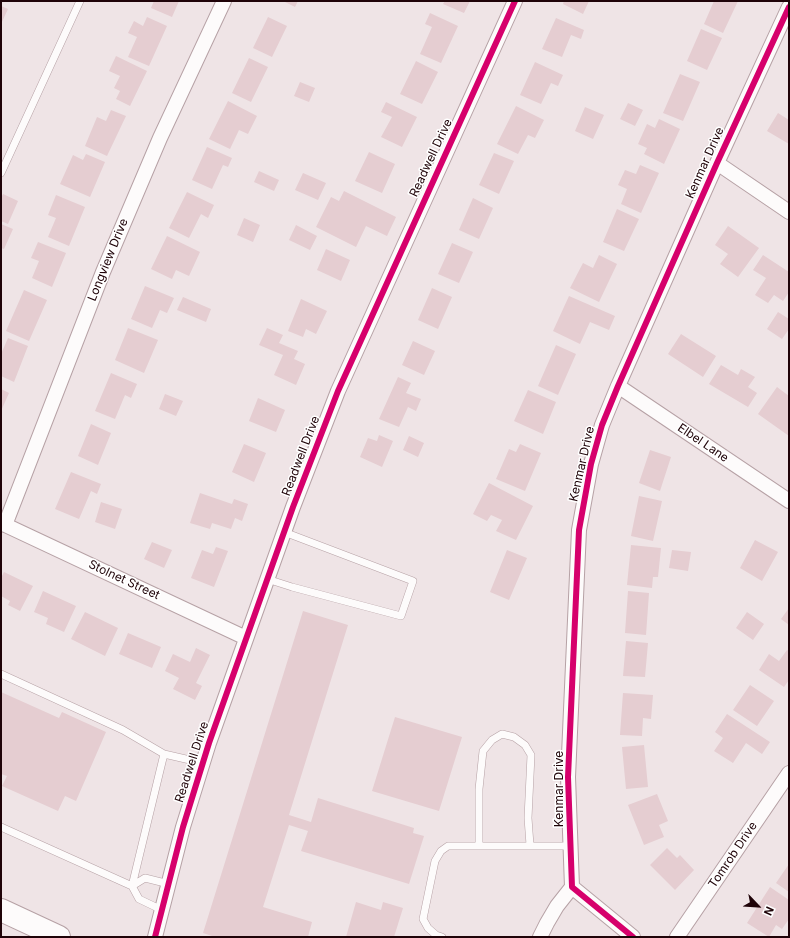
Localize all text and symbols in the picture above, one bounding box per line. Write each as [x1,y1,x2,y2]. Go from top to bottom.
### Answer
street label: Readwell Drive [407,117,455,199]
street label: Kenmar Drive [683,125,727,201]
street label: Longview Drive [85,217,131,303]
street label: Readwell Drive [279,414,323,498]
street label: Elbel Lane [675,421,731,465]
street label: Kenmar Drive [566,425,598,503]
street label: Stolnet Street [86,557,162,603]
street label: Readwell Drive [172,720,212,804]
street label: Kenmar Drive [552,751,566,827]
street label: Tomrob Drive [706,819,760,891]
north arrow [738,886,778,926]
text: N [761,904,777,918]

